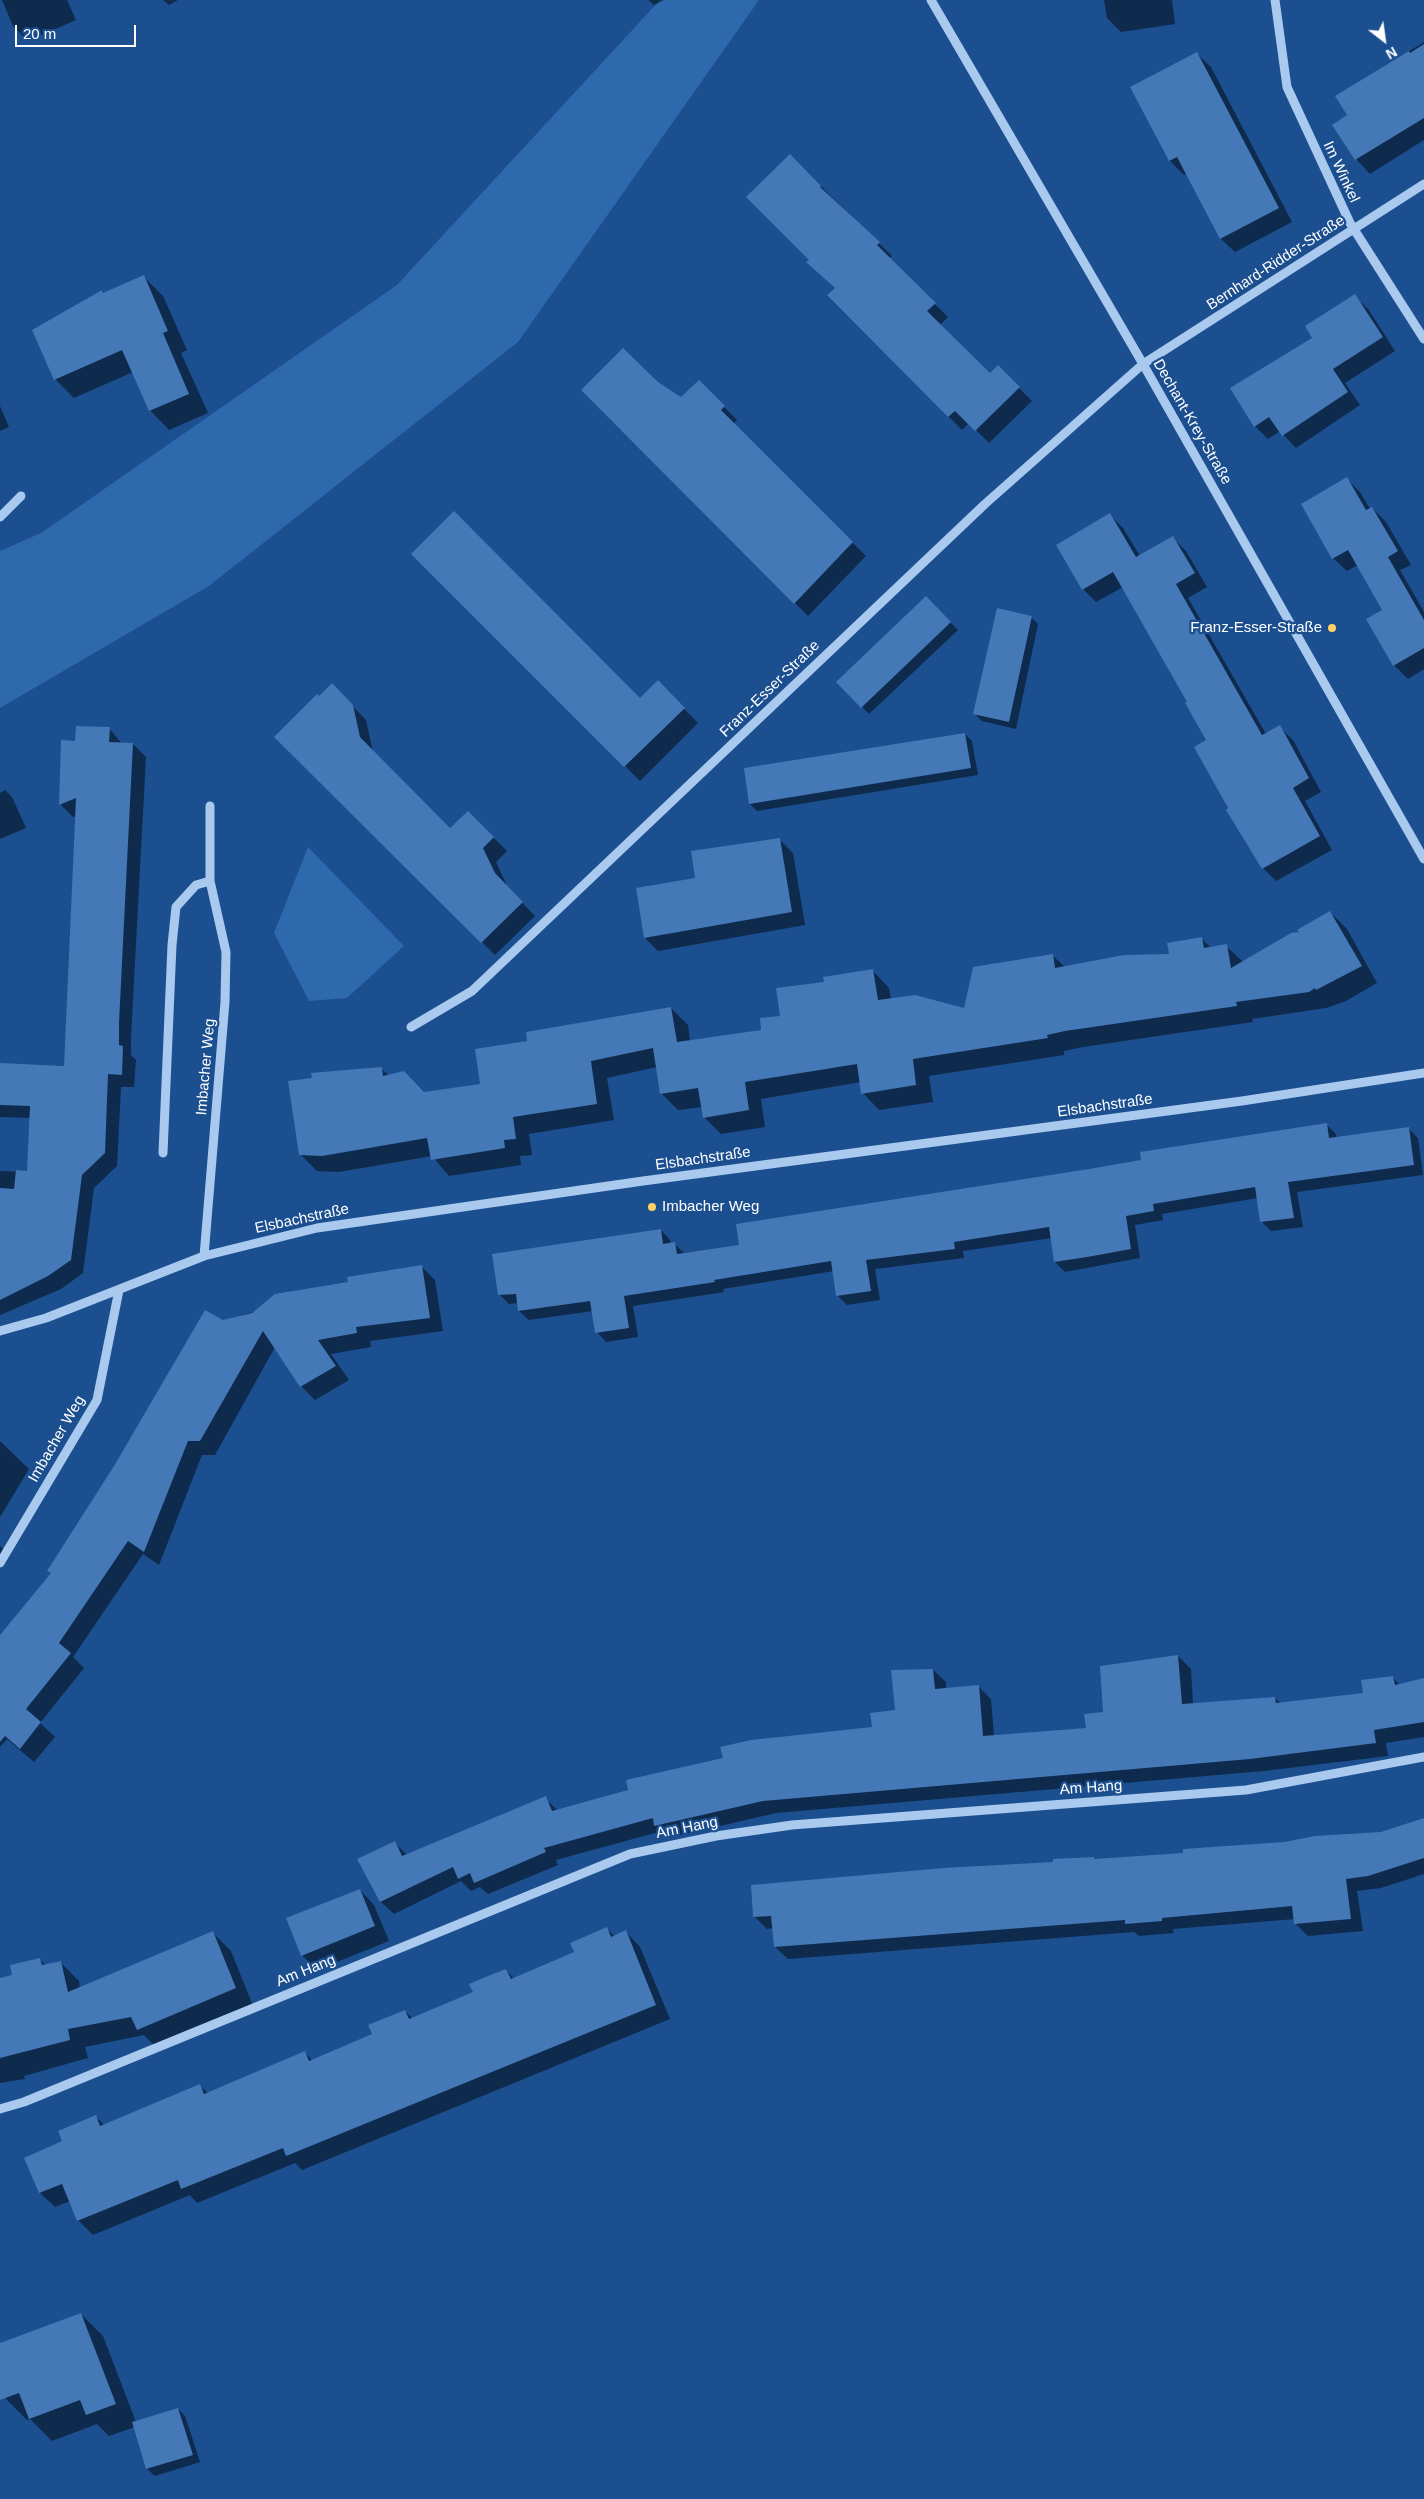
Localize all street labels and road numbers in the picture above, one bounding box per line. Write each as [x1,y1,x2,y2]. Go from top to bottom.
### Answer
street label: Im Winkel [1319,138,1363,206]
street label: Bernhard-Ridder-Straße [1204,212,1348,314]
street label: Dechant-Krey-Straße [1149,356,1235,488]
street label: Franz-Esser-Straße [716,637,824,741]
street label: Imbacher Weg [193,1018,219,1116]
street label: Elsbachstraße [1056,1090,1154,1122]
street label: Elsbachstraße [654,1143,752,1175]
street label: Elsbachstraße [253,1200,351,1238]
street label: Imbacher Weg [25,1392,89,1486]
street label: Am Hang [1059,1777,1123,1799]
street label: Am Hang [655,1813,719,1843]
street label: Am Hang [274,1951,338,1991]

